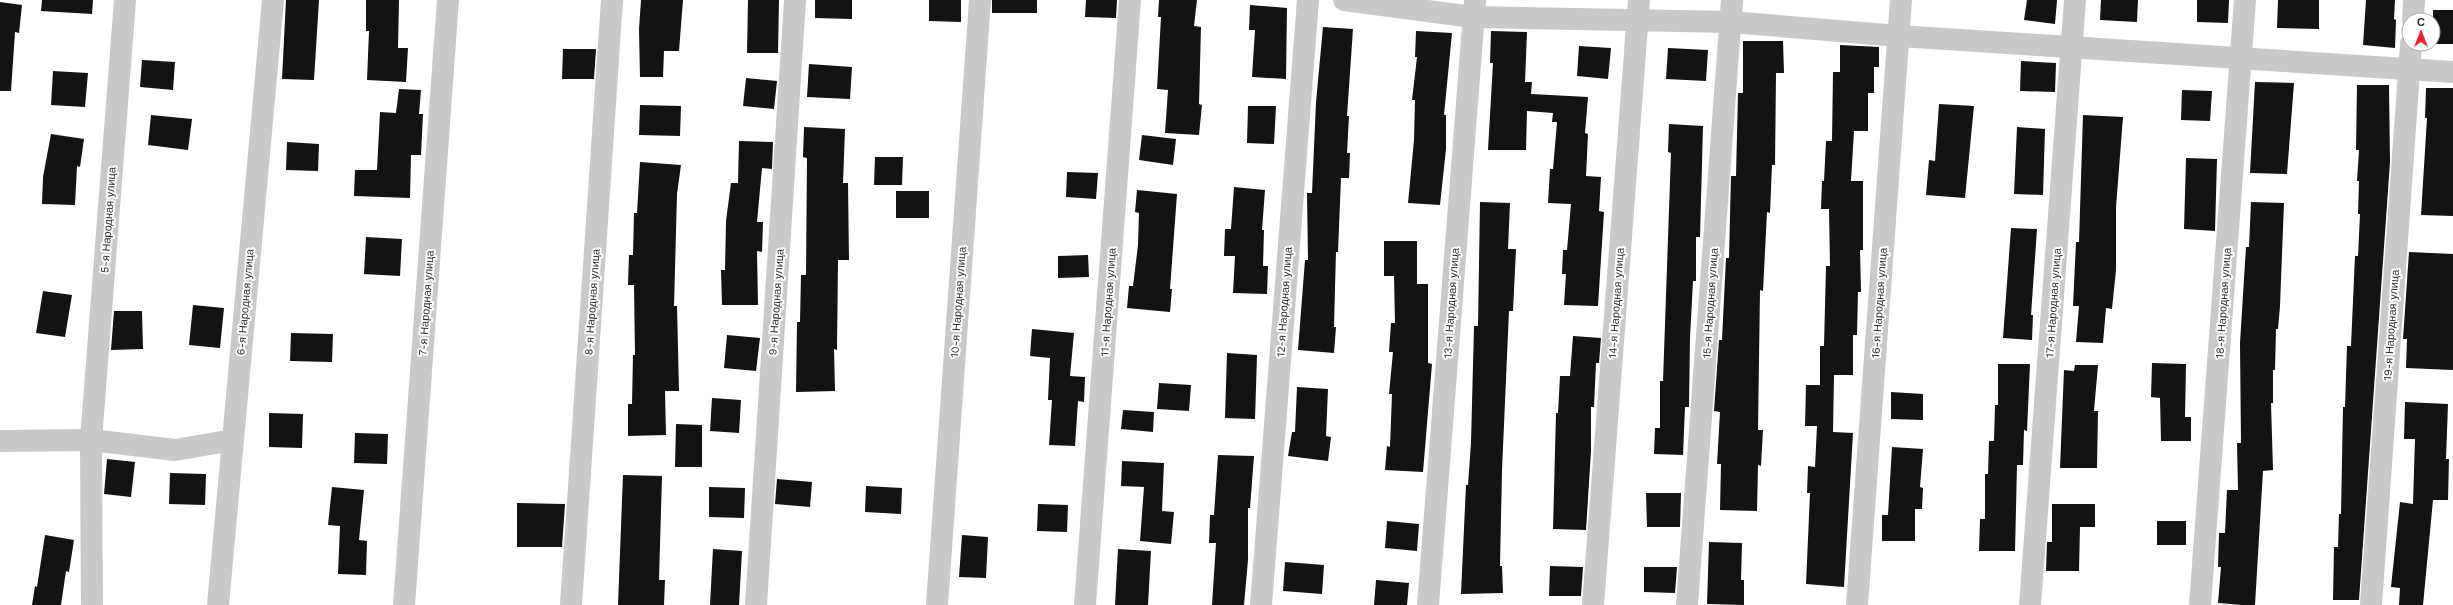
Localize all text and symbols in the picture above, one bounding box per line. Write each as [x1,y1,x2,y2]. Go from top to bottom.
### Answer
north arrow [2401,12,2441,52]
text: С [2417,16,2425,29]
street label: 5-я Народная улица [98,166,119,274]
street label: 10-я Народная улица [948,245,969,358]
street label: 12-я Народная улица [1274,246,1295,358]
street label: 14-я Народная улица [1606,246,1627,359]
street label: 16-я Народная улица [1869,246,1890,359]
street label: 18-я Народная улица [2213,246,2234,359]
street label: 6-я Народная улица [234,247,257,356]
street label: 8-я Народная улица [582,247,603,356]
street label: 9-я Народная улица [766,247,787,356]
street label: 11-я Народная улица [1098,247,1119,357]
street label: 13-я Народная улица [1441,247,1462,359]
street label: 15-я Народная улица [1700,247,1721,359]
street label: 17-я Народная улица [2043,247,2064,358]
street label: 7-я Народная улица [416,249,437,356]
street label: 19-я Народная улица [2381,268,2402,381]

